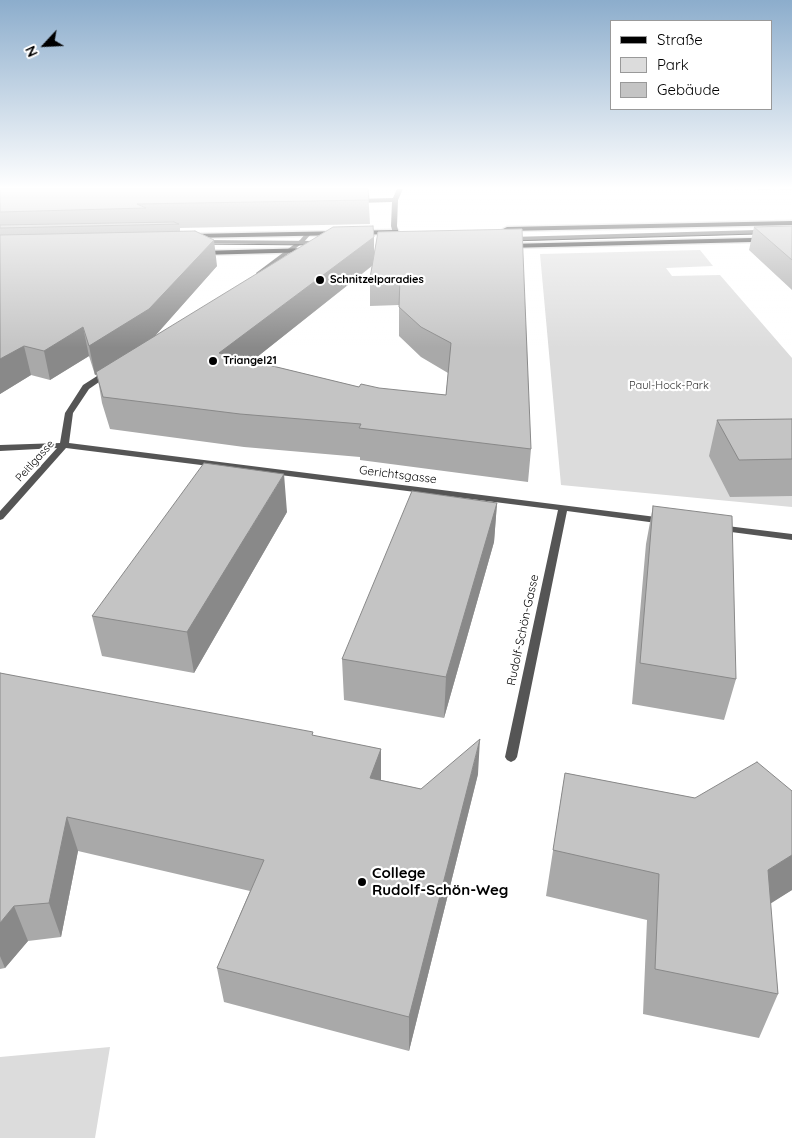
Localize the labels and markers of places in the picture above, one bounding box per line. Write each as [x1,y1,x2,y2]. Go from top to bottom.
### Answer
place label: Schnitzelparadies [330,273,424,287]
marker: Schnitzelparadies [314,274,326,286]
place label: Triangel21 [223,354,277,368]
marker: Triangel21 [207,355,219,367]
place label: College Rudolf-Schön-Weg [372,864,508,899]
marker: College Rudolf-Schön-Weg [356,876,368,888]

